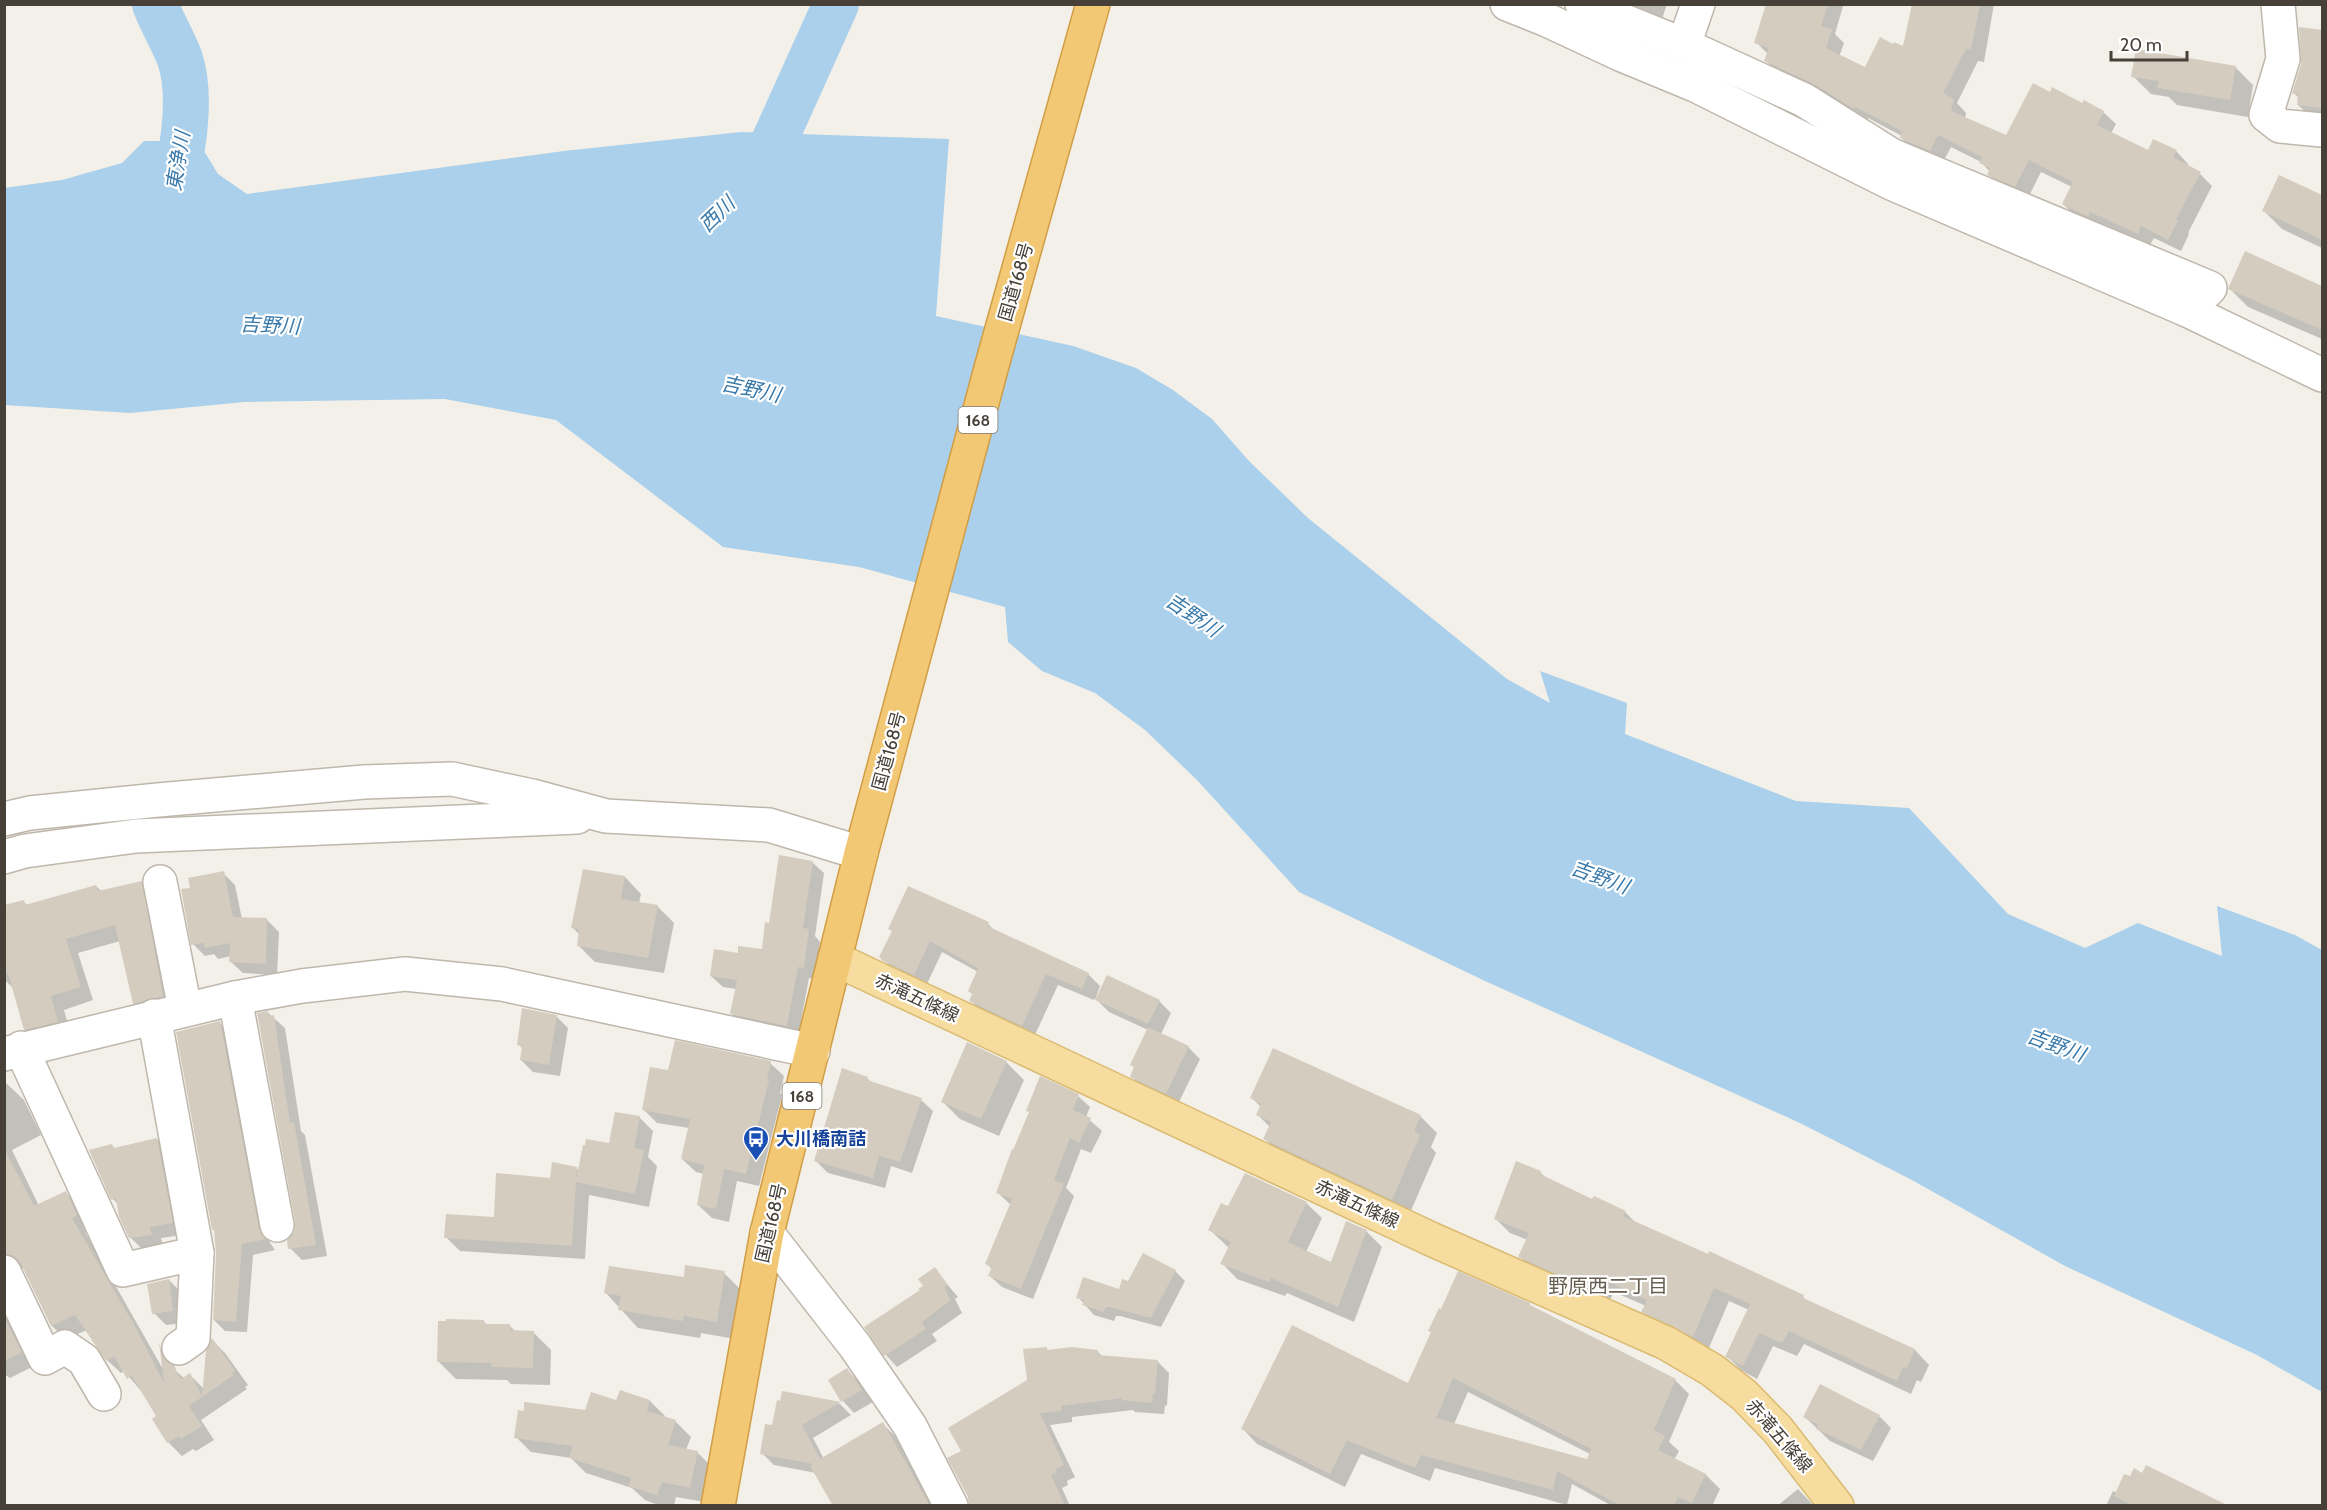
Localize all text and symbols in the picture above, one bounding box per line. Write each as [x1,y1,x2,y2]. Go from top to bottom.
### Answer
scale bar [2111,24,2188,62]
text: 20 m [2120,34,2162,56]
water label: 東浄川 [161,128,195,193]
water label: 西川 [694,190,741,237]
street label: 国道168号 [994,240,1038,324]
water label: 吉野川 [239,311,303,339]
water label: 吉野川 [719,371,785,407]
road number: 168 [958,407,998,433]
water label: 吉野川 [1161,588,1226,643]
street label: 国道168号 [868,709,910,793]
water label: 吉野川 [1568,855,1634,899]
street label: 赤滝五條線 [872,969,962,1027]
water label: 吉野川 [2024,1023,2090,1067]
road number: 168 [782,1083,822,1109]
bus stop icon: 大川橋南詰 [741,1124,771,1162]
place label: 大川橋南詰 [776,1128,866,1150]
street label: 赤滝五條線 [1312,1175,1402,1233]
street label: 国道168号 [751,1181,791,1265]
district label: 野原西二丁目 [1548,1274,1668,1298]
street label: 赤滝五條線 [1741,1395,1817,1477]

